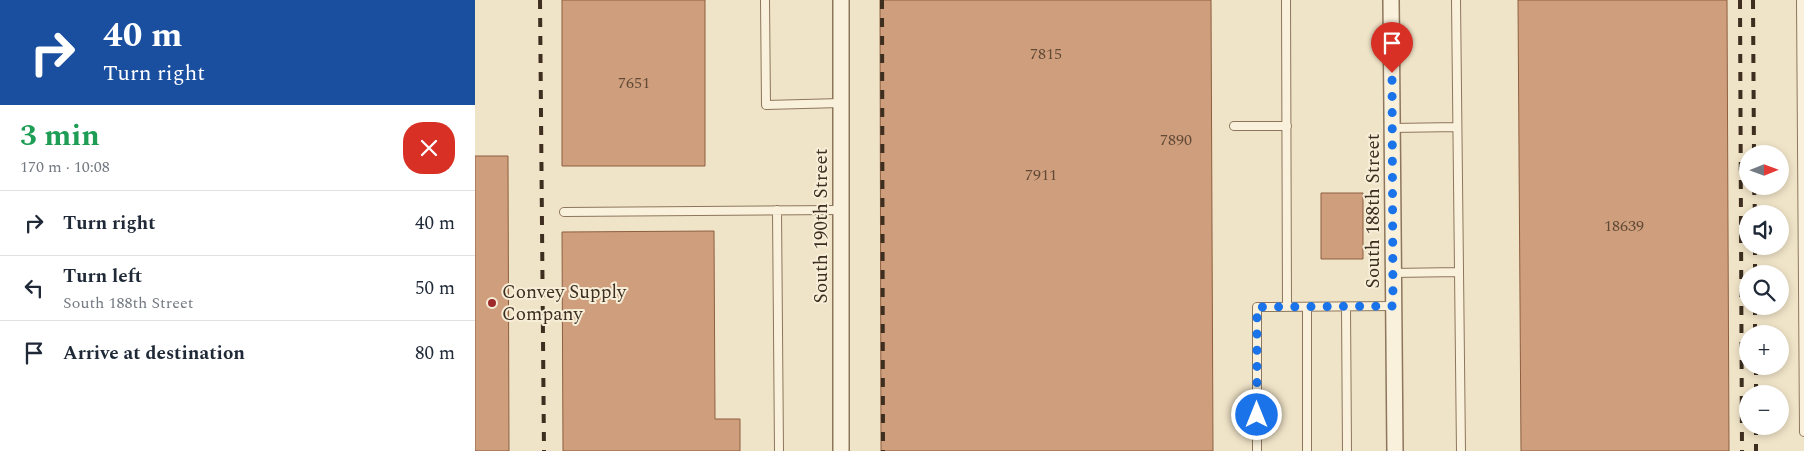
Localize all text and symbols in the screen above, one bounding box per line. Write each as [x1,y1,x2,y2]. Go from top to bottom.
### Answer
text: 40 m [103,9,183,62]
icon: right [20,20,85,85]
pin [1371,22,1413,73]
icon: arrive [1378,29,1406,57]
house number: 7815 [1030,42,1062,66]
text: Turn right [103,57,205,90]
house number: 7651 [618,71,650,95]
text: 3 min [20,113,100,159]
button: close [403,122,455,174]
house number: 7890 [1160,128,1192,152]
street label: South 188th Street [1359,133,1388,288]
north arrow [1739,145,1789,195]
map controls [1739,145,1789,435]
street label: South 190th Street [807,148,836,303]
text: 170 m · 10:08 [20,155,110,179]
house number: 7911 [1025,163,1057,187]
button: sound [1739,205,1789,255]
icon: right [20,209,48,237]
text: Turn right [63,209,156,238]
text: 40 m [415,209,455,238]
house number: 18639 [1604,214,1644,238]
text: Turn left [63,262,142,291]
button: search [1739,265,1789,315]
icon: left [20,274,48,302]
text: 50 m [415,274,455,303]
place label: Convey Supply Company [502,278,627,329]
text: South 188th Street [63,291,193,315]
marker: Convey Supply Company [486,297,498,309]
button: + [1739,325,1789,375]
icon: arrive [20,339,48,367]
text: Arrive at destination [63,339,245,368]
text: 80 m [415,339,455,368]
button: − [1739,385,1789,435]
position arrow [1230,388,1282,440]

